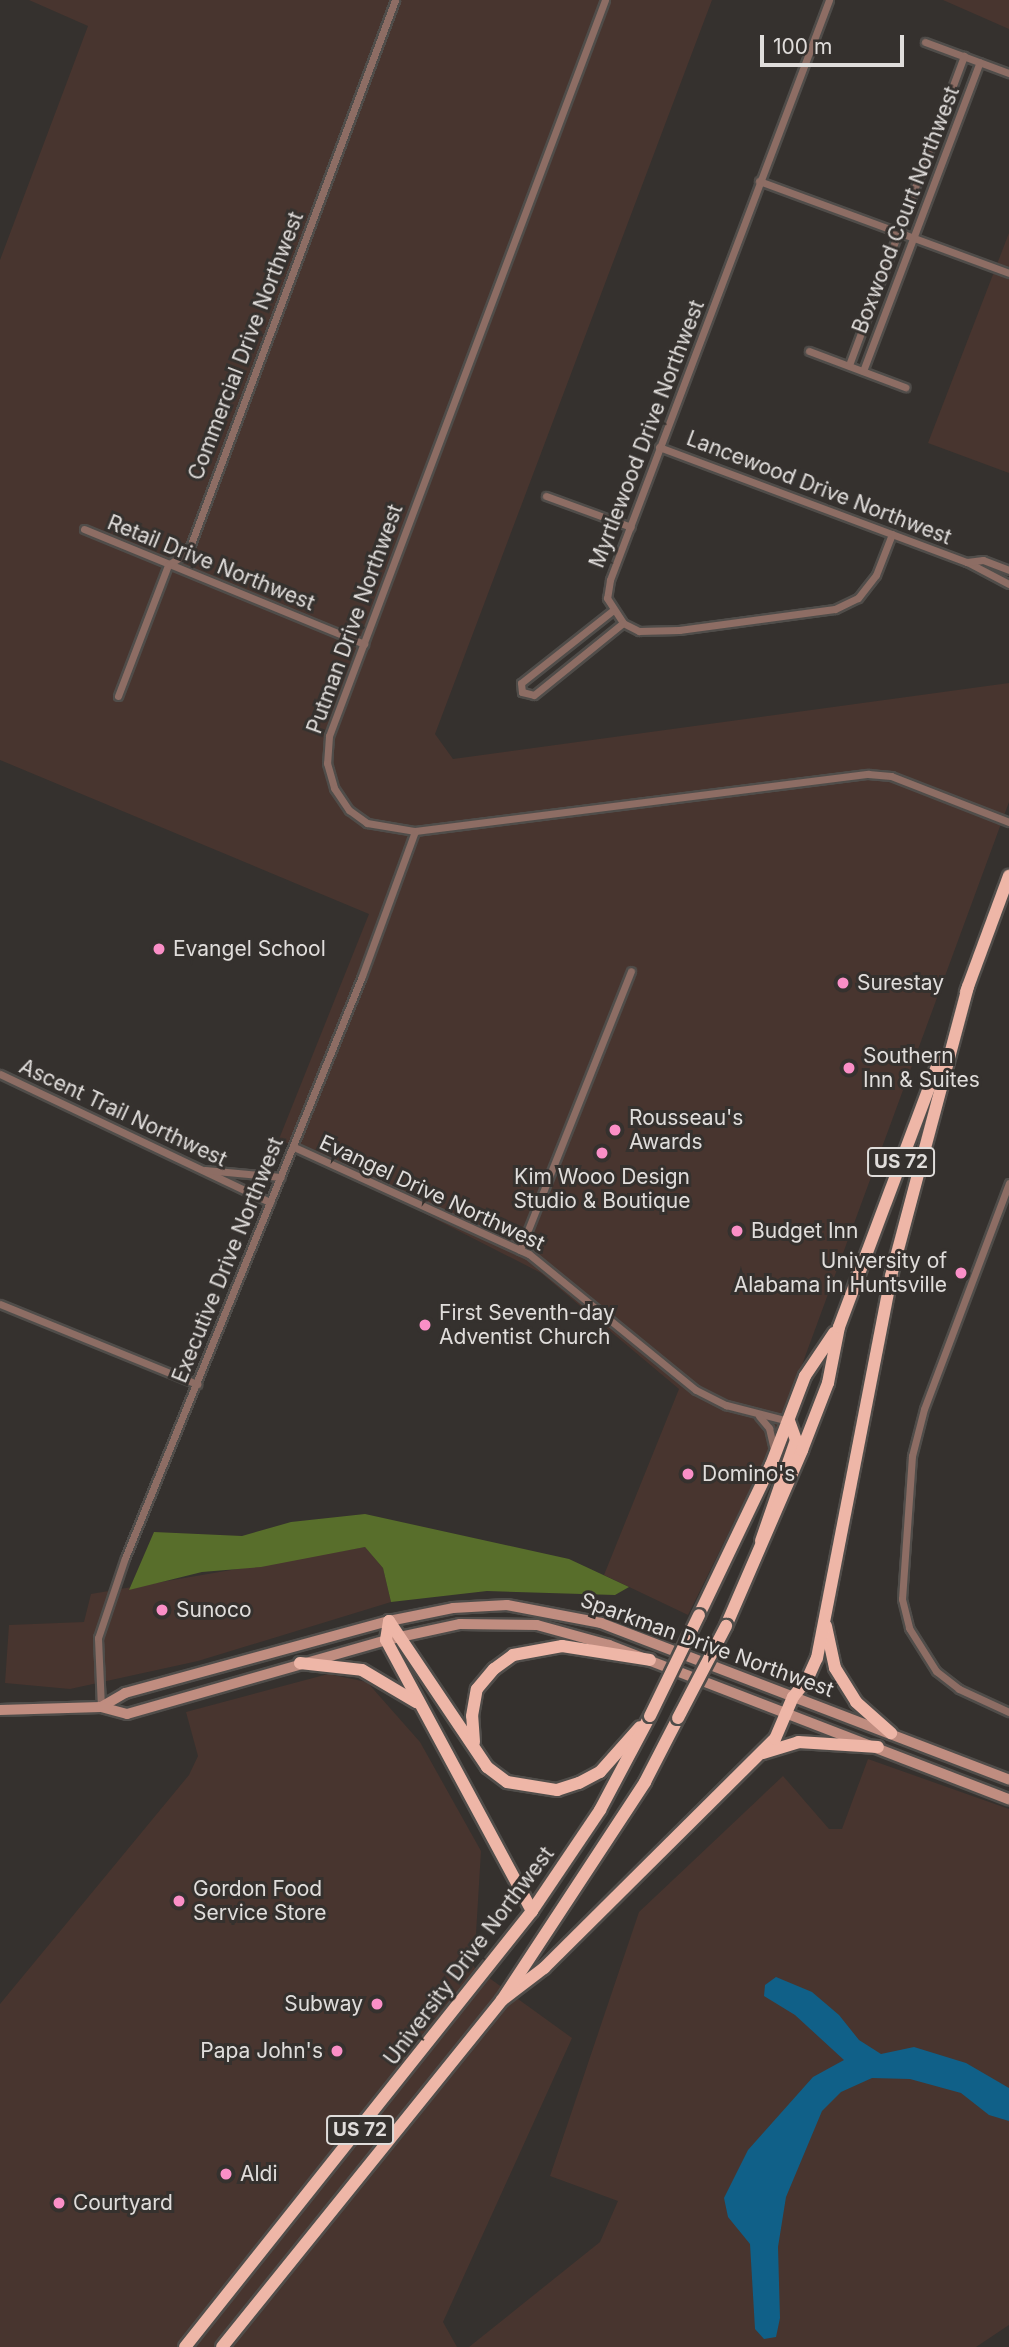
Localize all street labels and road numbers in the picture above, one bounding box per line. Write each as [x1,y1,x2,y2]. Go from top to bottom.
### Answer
street label: Boxwood Court Northwest [847,83,965,337]
street label: Commercial Drive Northwest [183,208,309,484]
street label: Myrtlewood Drive Northwest [584,297,710,571]
street label: Lancewood Drive Northwest [683,426,955,550]
street label: Putman Drive Northwest [302,501,408,737]
street label: Retail Drive Northwest [104,510,318,616]
street label: Ascent Trail Northwest [15,1054,231,1172]
street label: Evangel Drive Northwest [315,1130,549,1256]
street label: Executive Drive Northwest [167,1133,289,1387]
road number: US 72 [866,1146,936,1178]
street label: Sparkman Drive Northwest [577,1587,837,1703]
street label: University Drive Northwest [379,1842,559,2070]
road number: US 72 [325,2114,395,2146]

